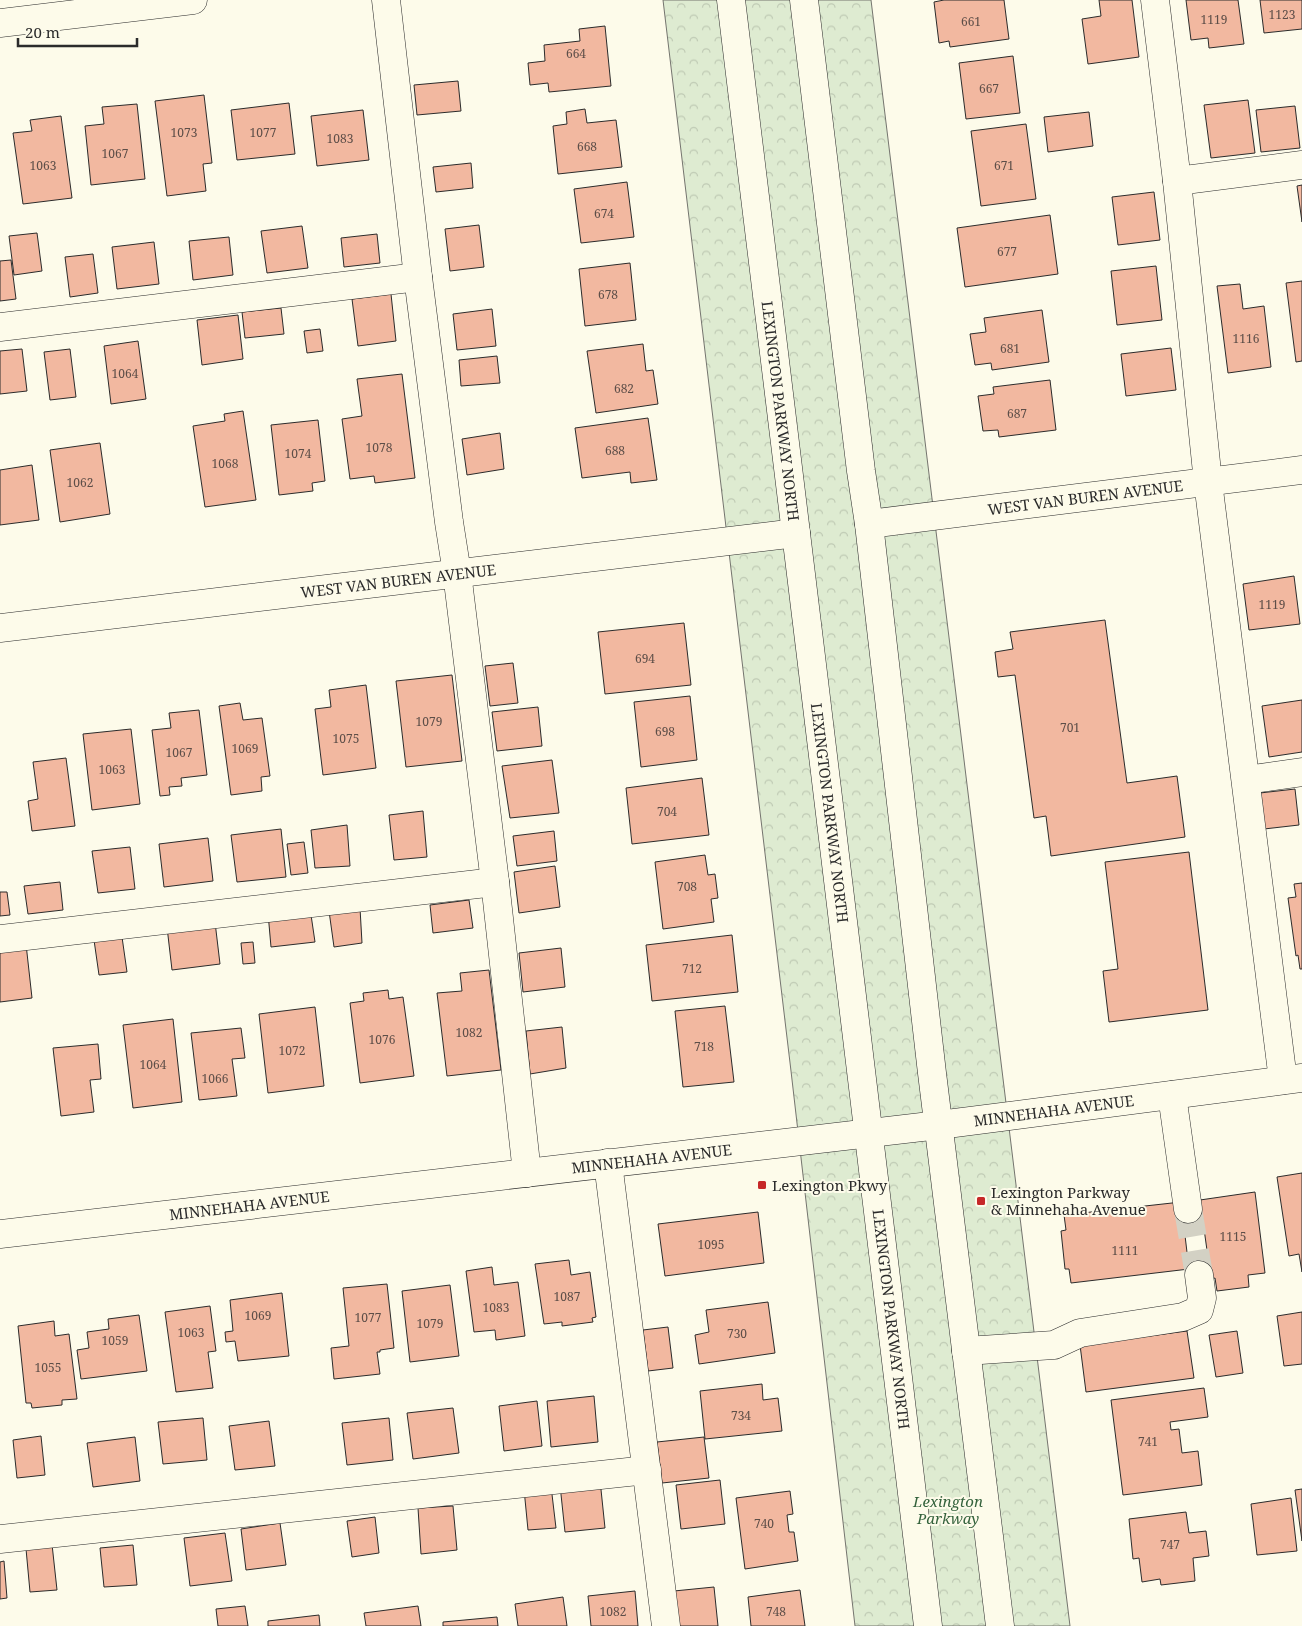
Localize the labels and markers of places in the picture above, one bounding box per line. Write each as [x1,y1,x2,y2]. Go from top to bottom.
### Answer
place label: Lexington Pkwy [772,1175,888,1195]
marker: Lexington Pkwy [756,1179,768,1191]
place label: Lexington Parkway & Minnehaha Avenue [991,1182,1146,1219]
marker: Lexington Parkway & Minnehaha Avenue [975,1195,987,1207]

